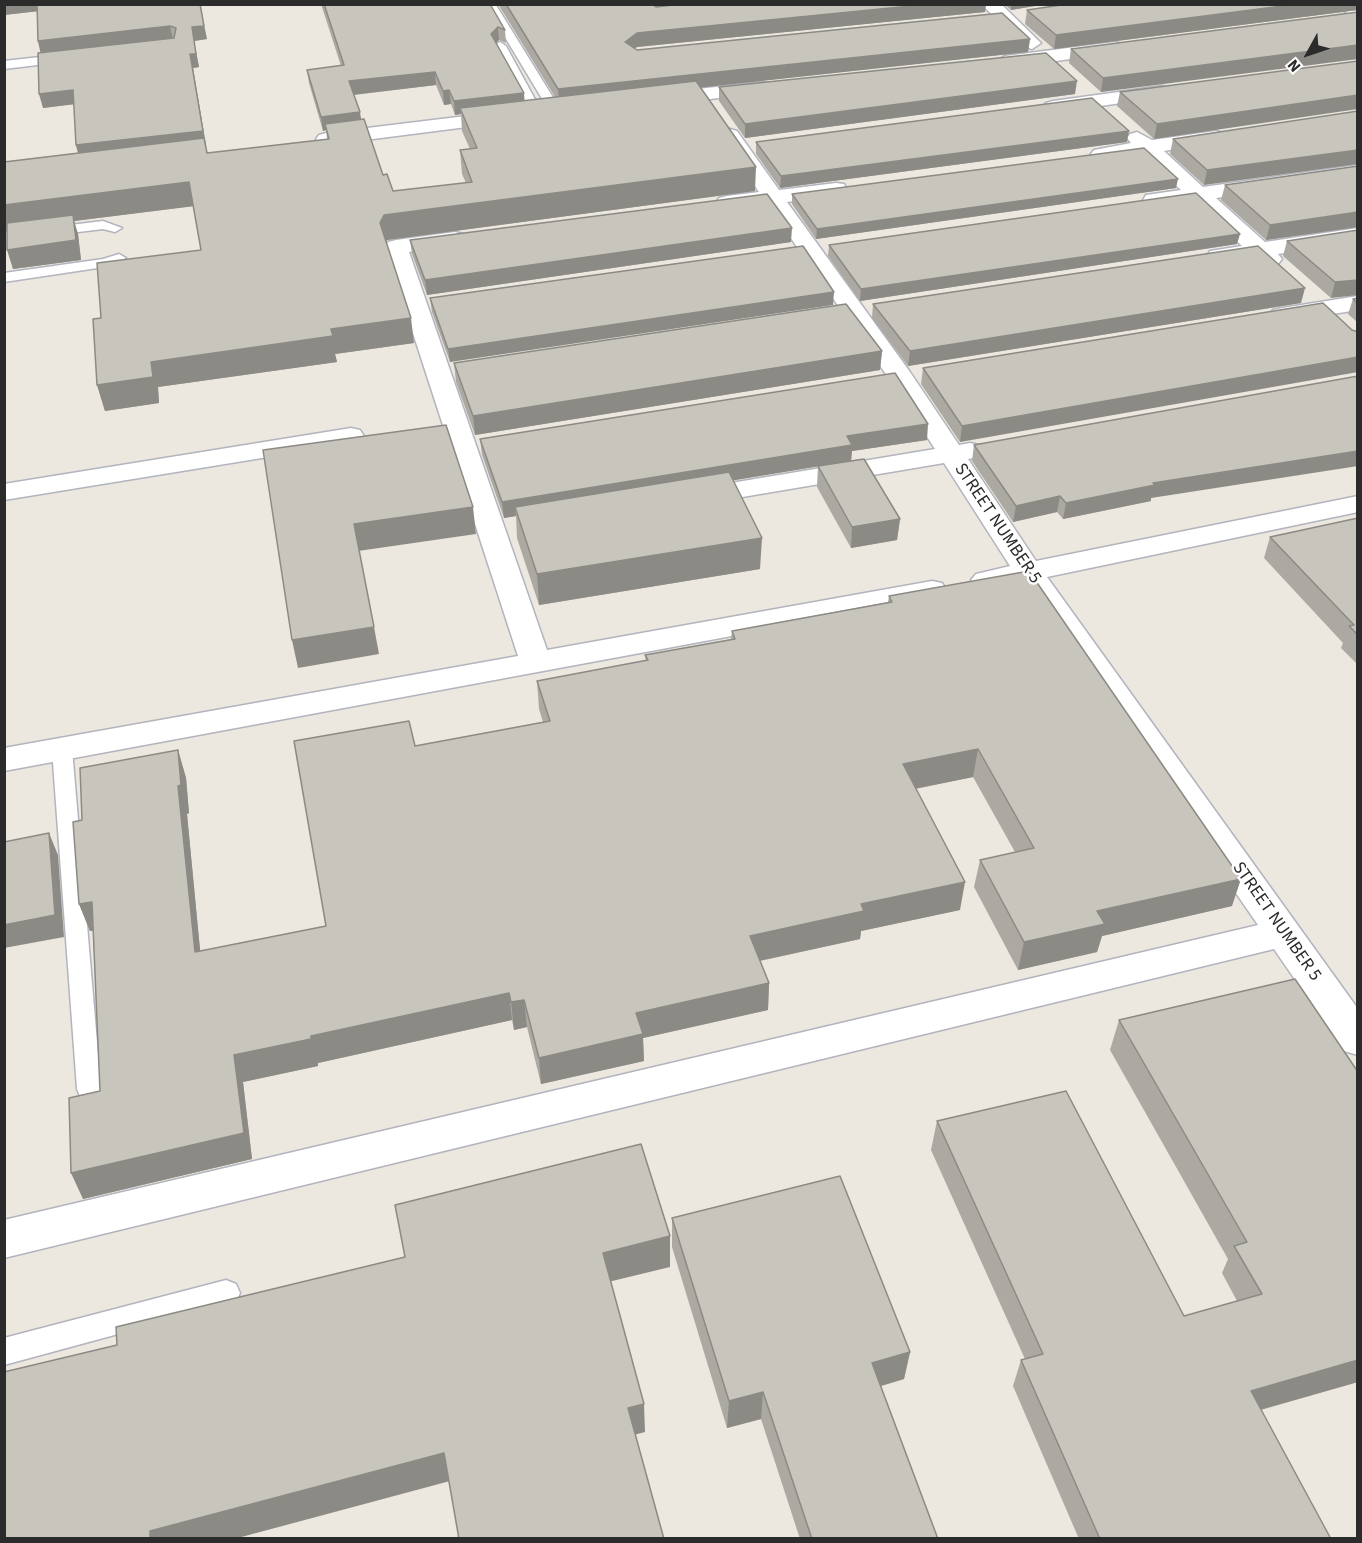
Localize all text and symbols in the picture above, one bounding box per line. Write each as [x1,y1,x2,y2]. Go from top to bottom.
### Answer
north arrow [1278,24,1338,84]
text: N [1282,54,1306,77]
street label: STREET NUMBER 5 [949,460,1045,588]
street label: STREET NUMBER 5 [1227,858,1325,986]

